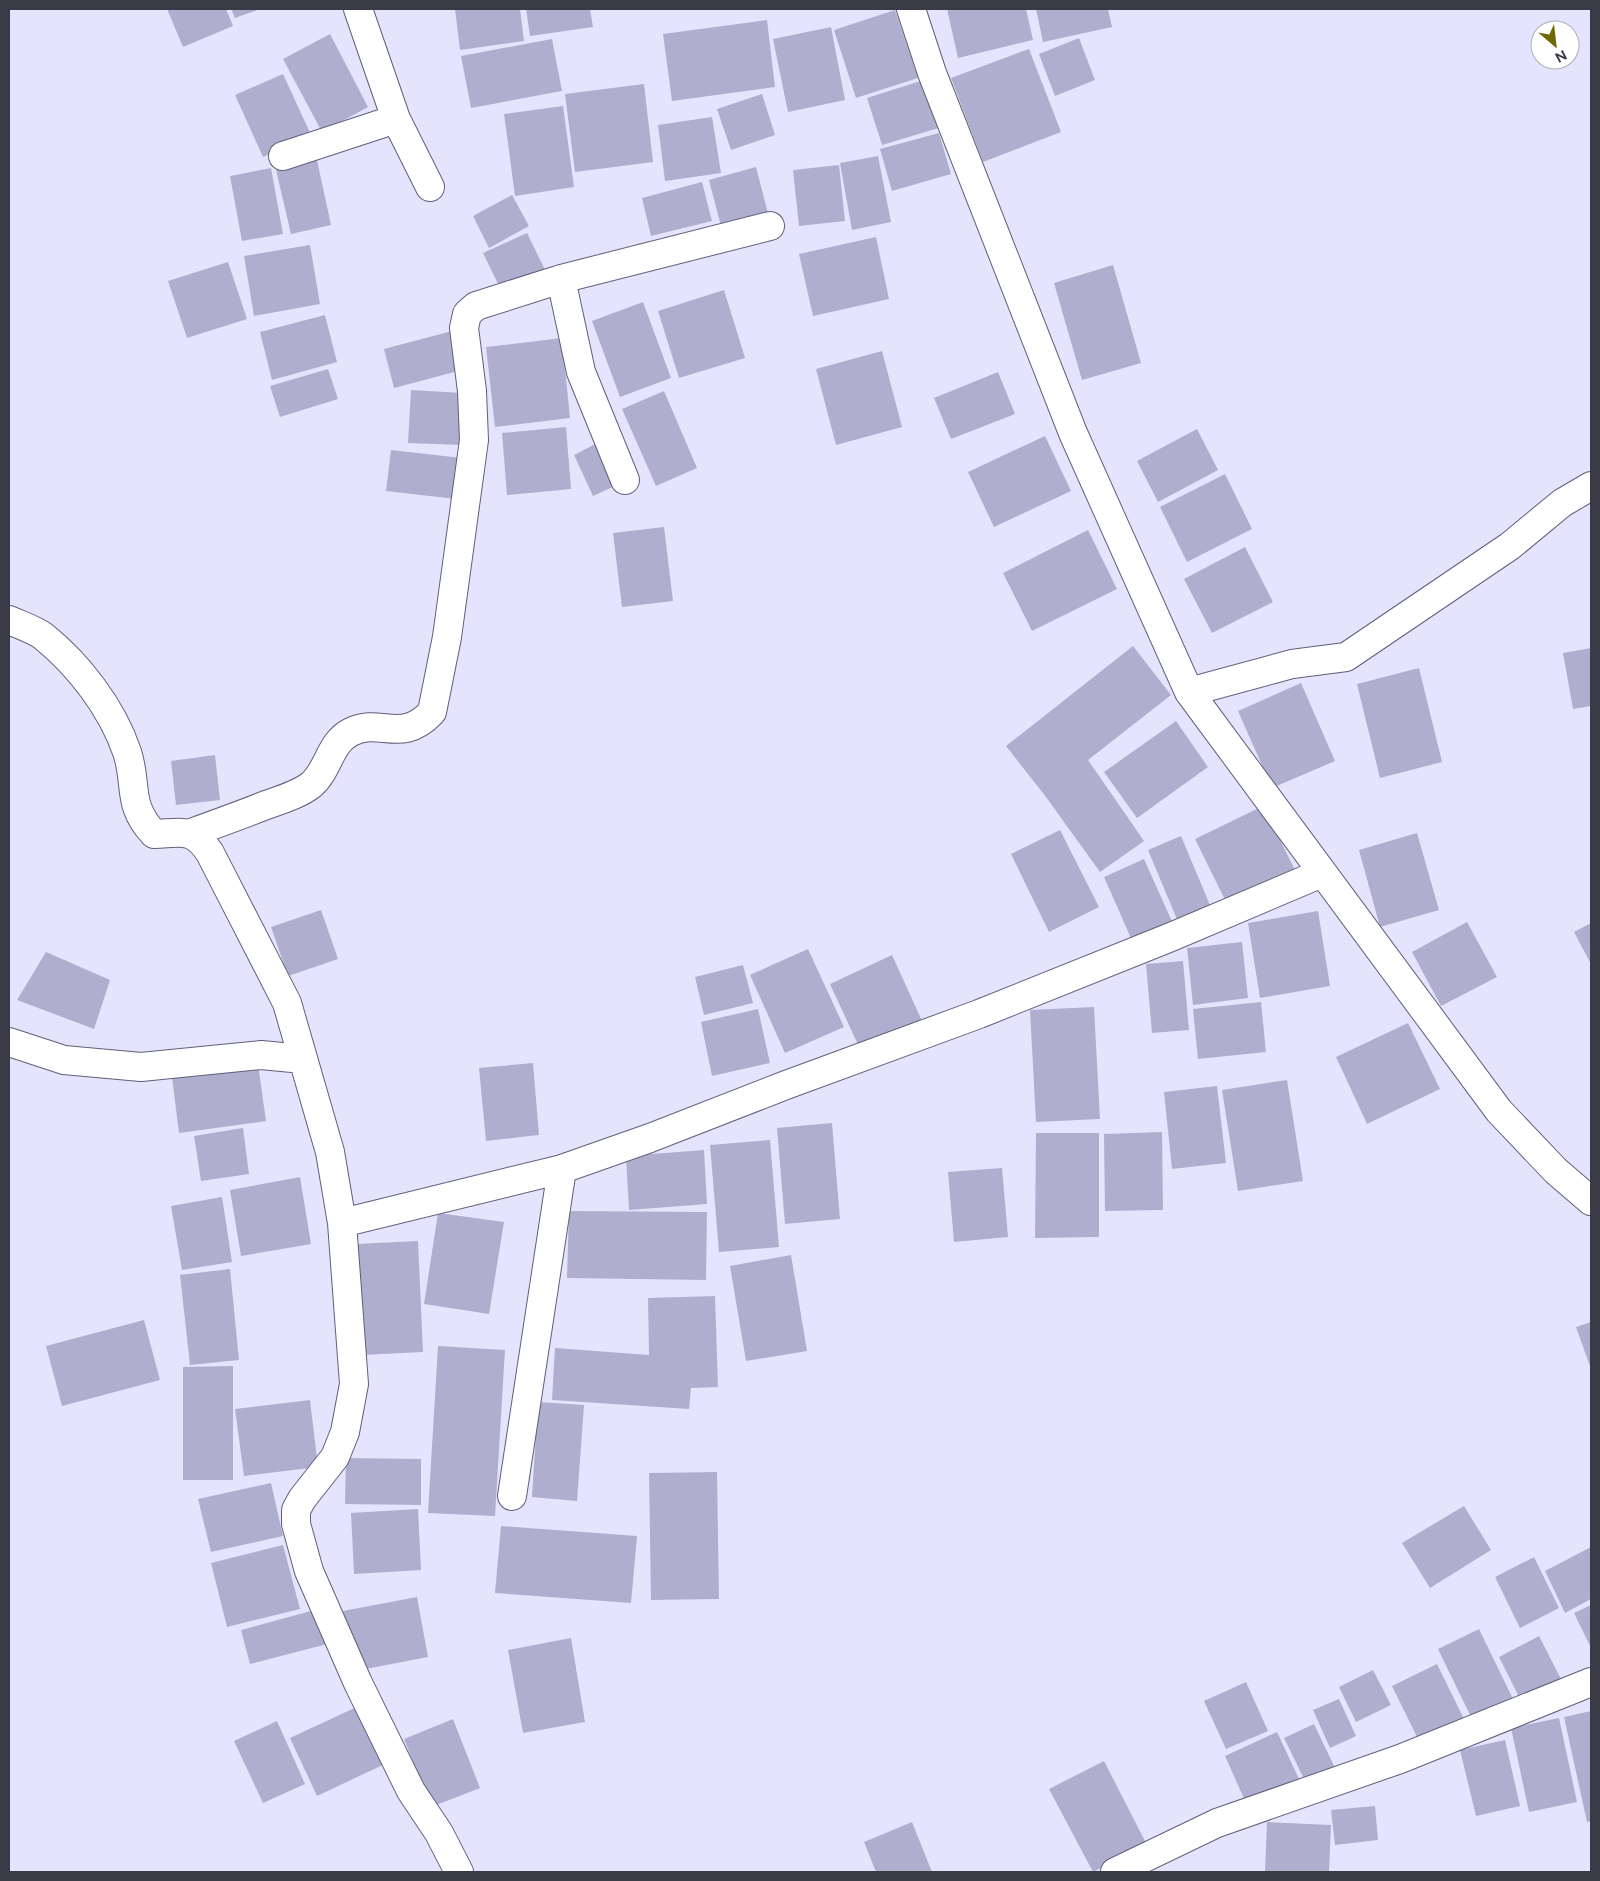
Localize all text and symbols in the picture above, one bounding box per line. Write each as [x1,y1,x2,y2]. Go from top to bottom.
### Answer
north arrow [1530,20,1580,70]
text: N [1552,46,1570,66]

